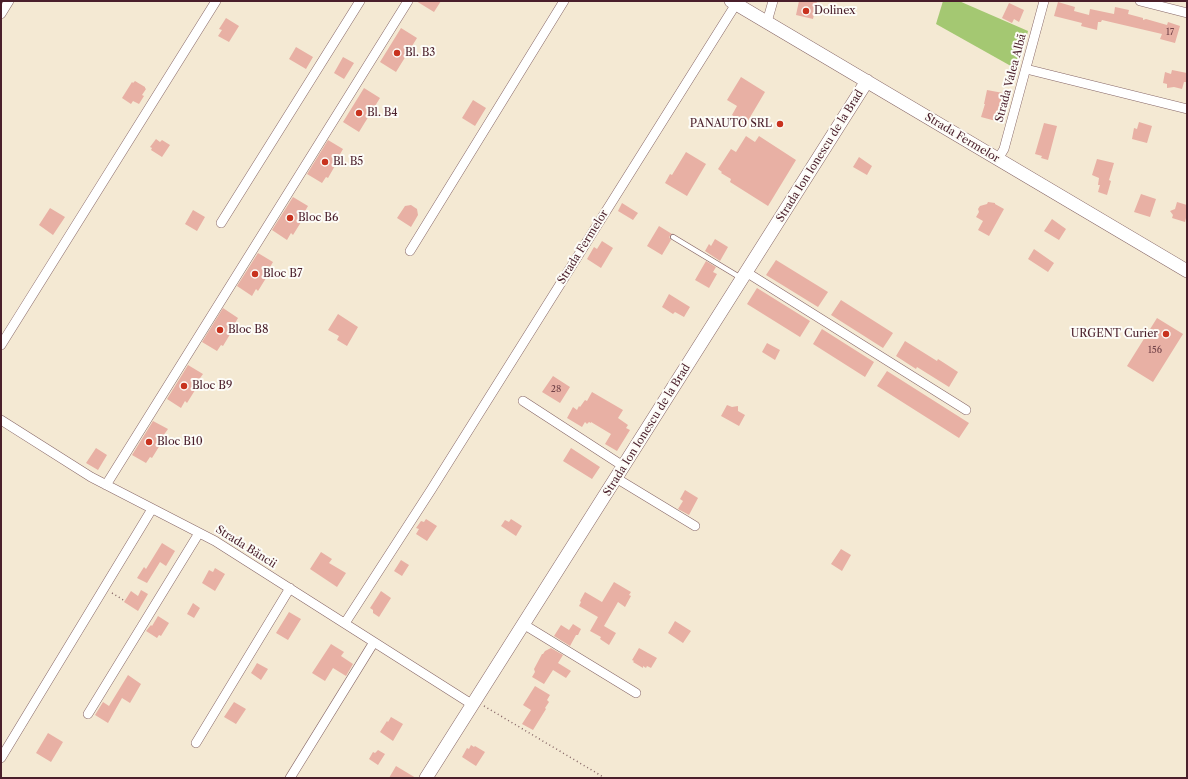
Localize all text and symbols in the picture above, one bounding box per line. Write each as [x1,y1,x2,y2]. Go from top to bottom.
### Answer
place label: Dolinex [814,4,855,18]
marker: Dolinex [801,6,811,16]
house number: 17 [1166,27,1174,37]
street label: Strada Valea Albă [993,32,1029,124]
place label: Bl. B3 [405,46,435,60]
marker: Bl. B3 [392,48,402,58]
street label: Strada Ion Ionescu de la Brad [774,88,866,224]
place label: Bl. B4 [367,106,398,120]
marker: Bl. B4 [354,108,364,118]
street label: Strada Fermelor [922,111,1002,165]
place label: PANAUTO SRL [690,117,772,131]
marker: PANAUTO SRL [775,119,785,129]
place label: Bl. B5 [333,155,363,169]
marker: Bl. B5 [320,157,330,167]
street label: Strada Fermelor [555,208,611,286]
place label: Bloc B6 [298,211,338,225]
marker: Bloc B6 [285,213,295,223]
place label: Bloc B7 [263,267,302,281]
marker: Bloc B7 [250,269,260,279]
place label: Bloc B8 [228,323,269,337]
marker: Bloc B8 [215,325,225,335]
place label: URGENT Curier [1071,327,1158,341]
marker: URGENT Curier [1161,329,1171,339]
house number: 156 [1148,345,1162,355]
street label: Strada Ion Ionescu de la Brad [601,362,693,498]
place label: Bloc B9 [192,379,232,393]
marker: Bloc B9 [179,381,189,391]
house number: 28 [551,384,561,394]
place label: Bloc B10 [157,435,203,449]
marker: Bloc B10 [144,437,154,447]
street label: Strada Băncii [213,523,279,571]

